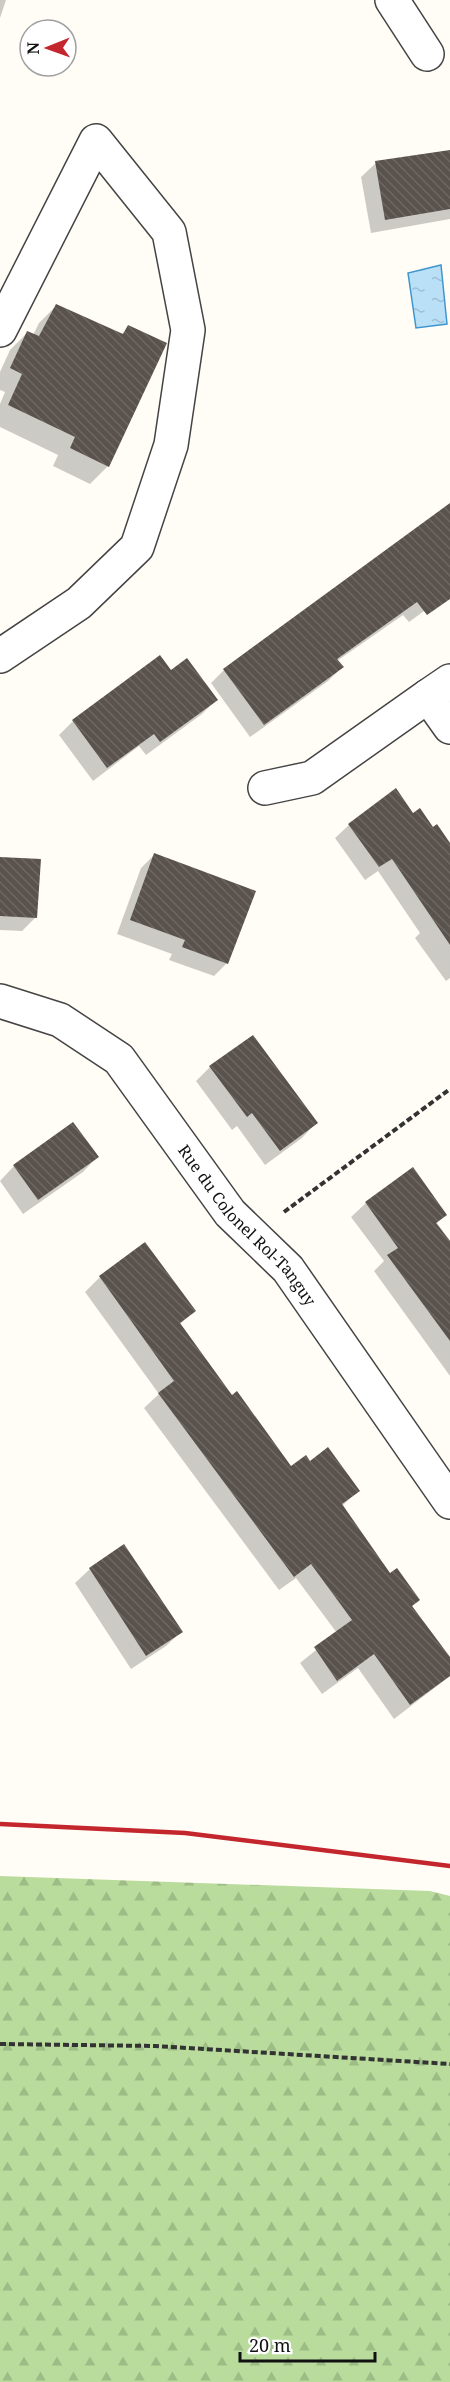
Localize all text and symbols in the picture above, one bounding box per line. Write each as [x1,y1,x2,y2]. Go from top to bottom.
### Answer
north arrow [18,18,78,78]
text: N [22,41,44,55]
street label: Rue du Colonel Rol-Tanguy [173,1140,322,1311]
scale bar [240,2325,375,2363]
text: 20 m [249,2333,291,2357]

